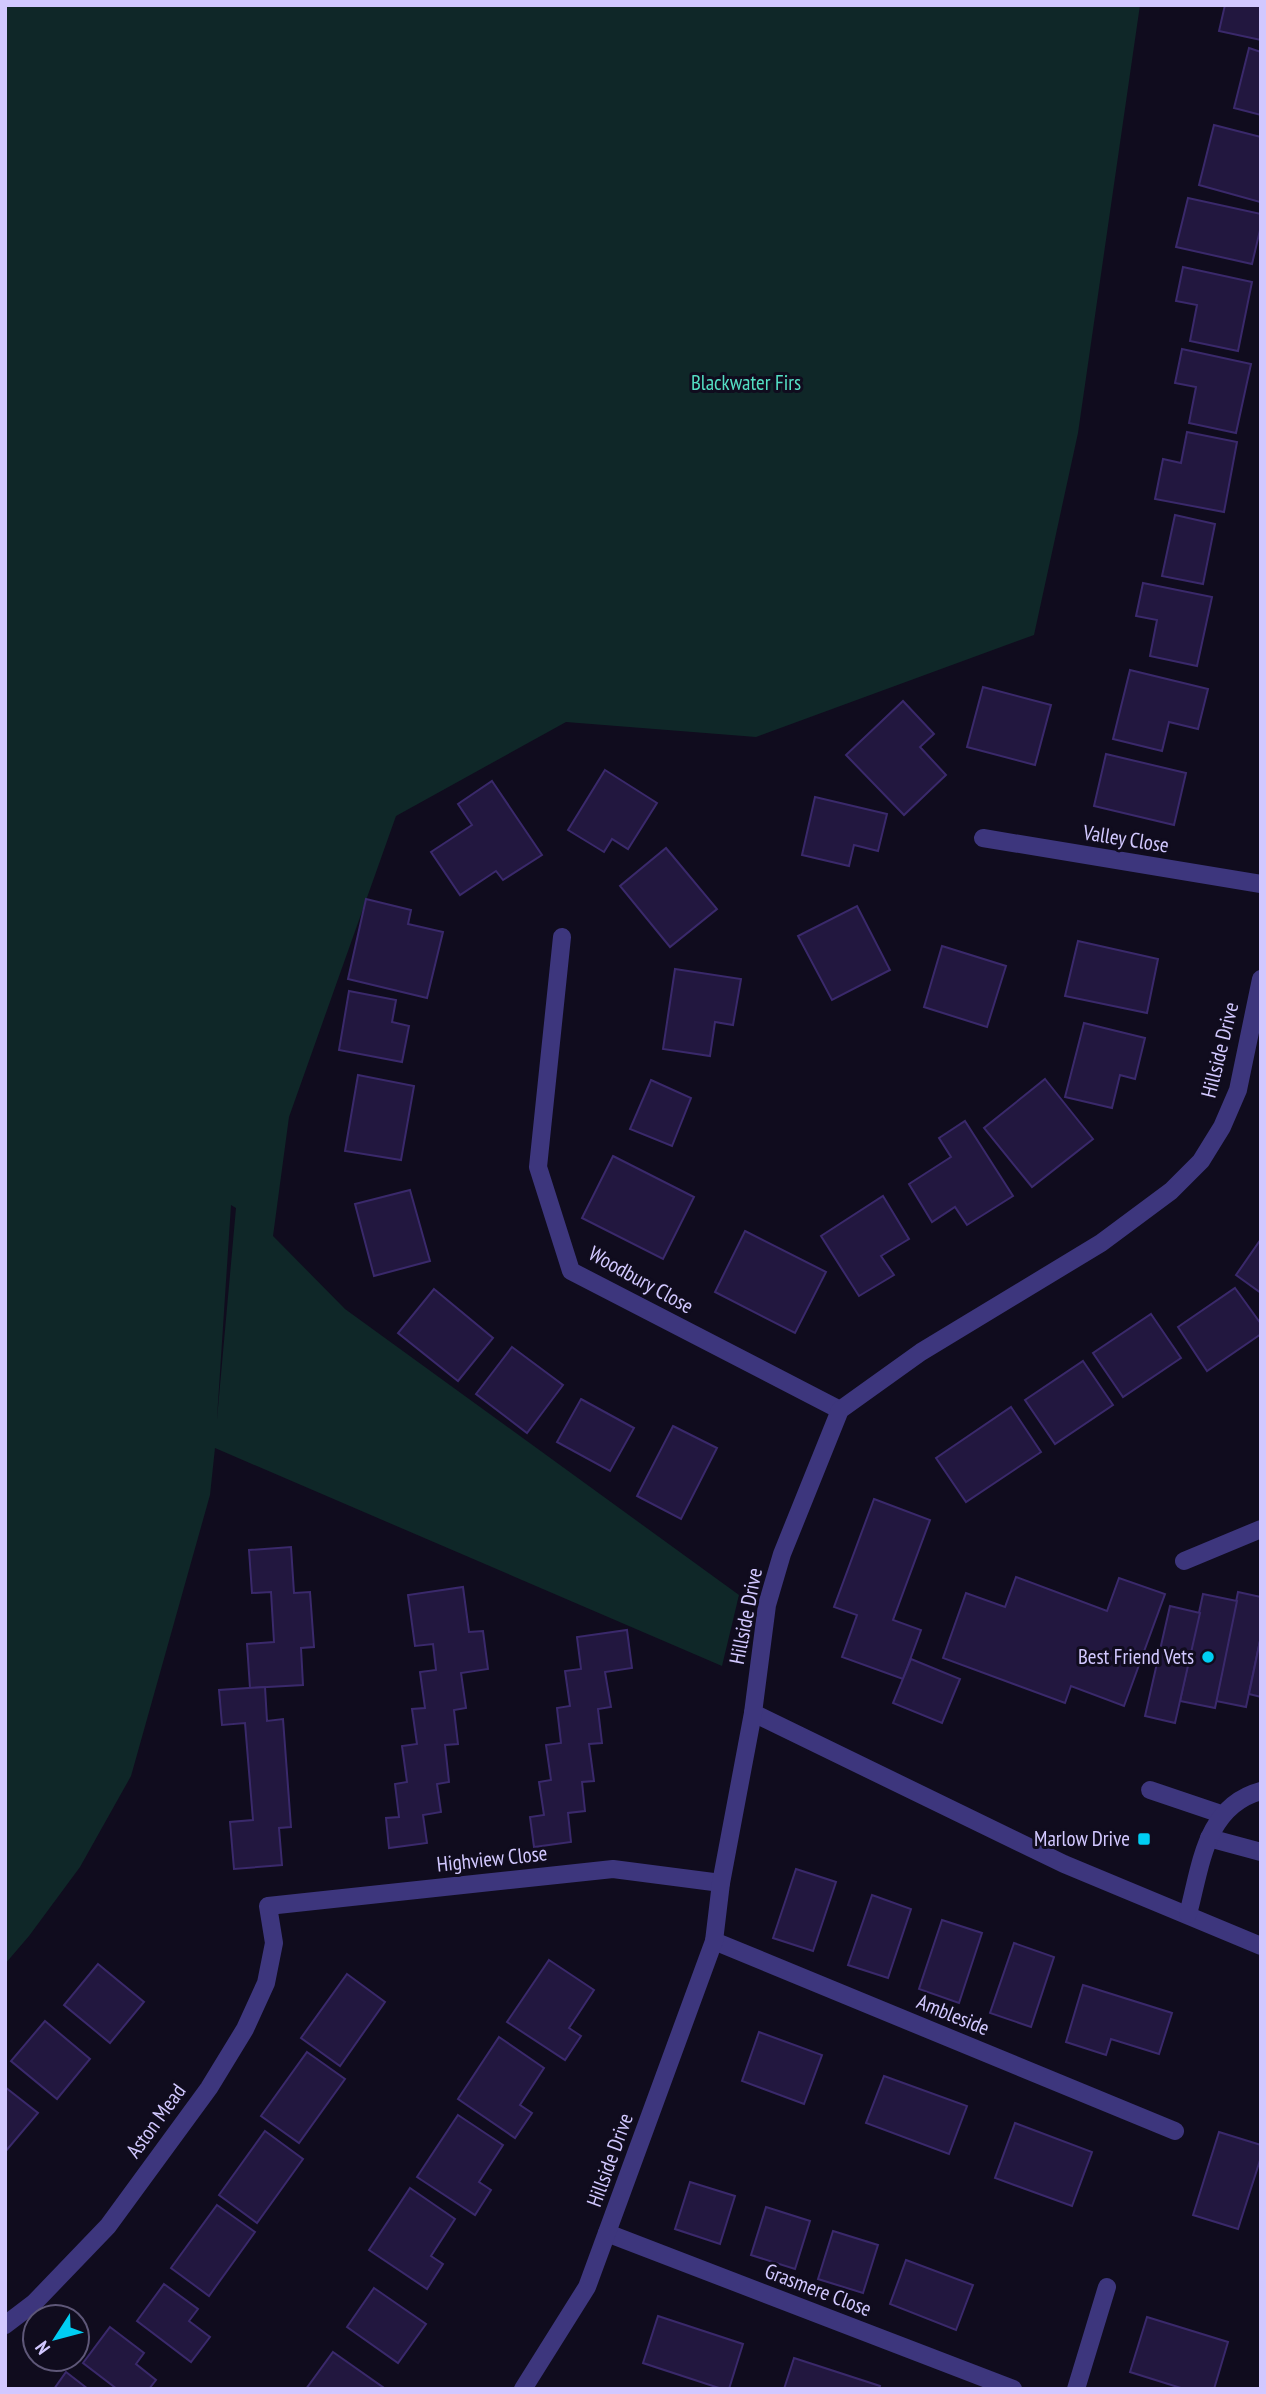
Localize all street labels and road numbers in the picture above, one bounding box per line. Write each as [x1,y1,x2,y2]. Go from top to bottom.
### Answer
street label: Valley Close [1080,818,1171,859]
street label: Hillside Drive [1195,999,1244,1101]
street label: Woodbury Close [584,1240,698,1319]
street label: Hillside Drive [723,1565,768,1666]
street label: Highview Close [435,1839,549,1878]
street label: Ambleside [913,1988,993,2041]
street label: Aston Mead [120,2078,191,2163]
street label: Hillside Drive [580,2109,639,2210]
street label: Grasmere Close [761,2257,875,2322]

